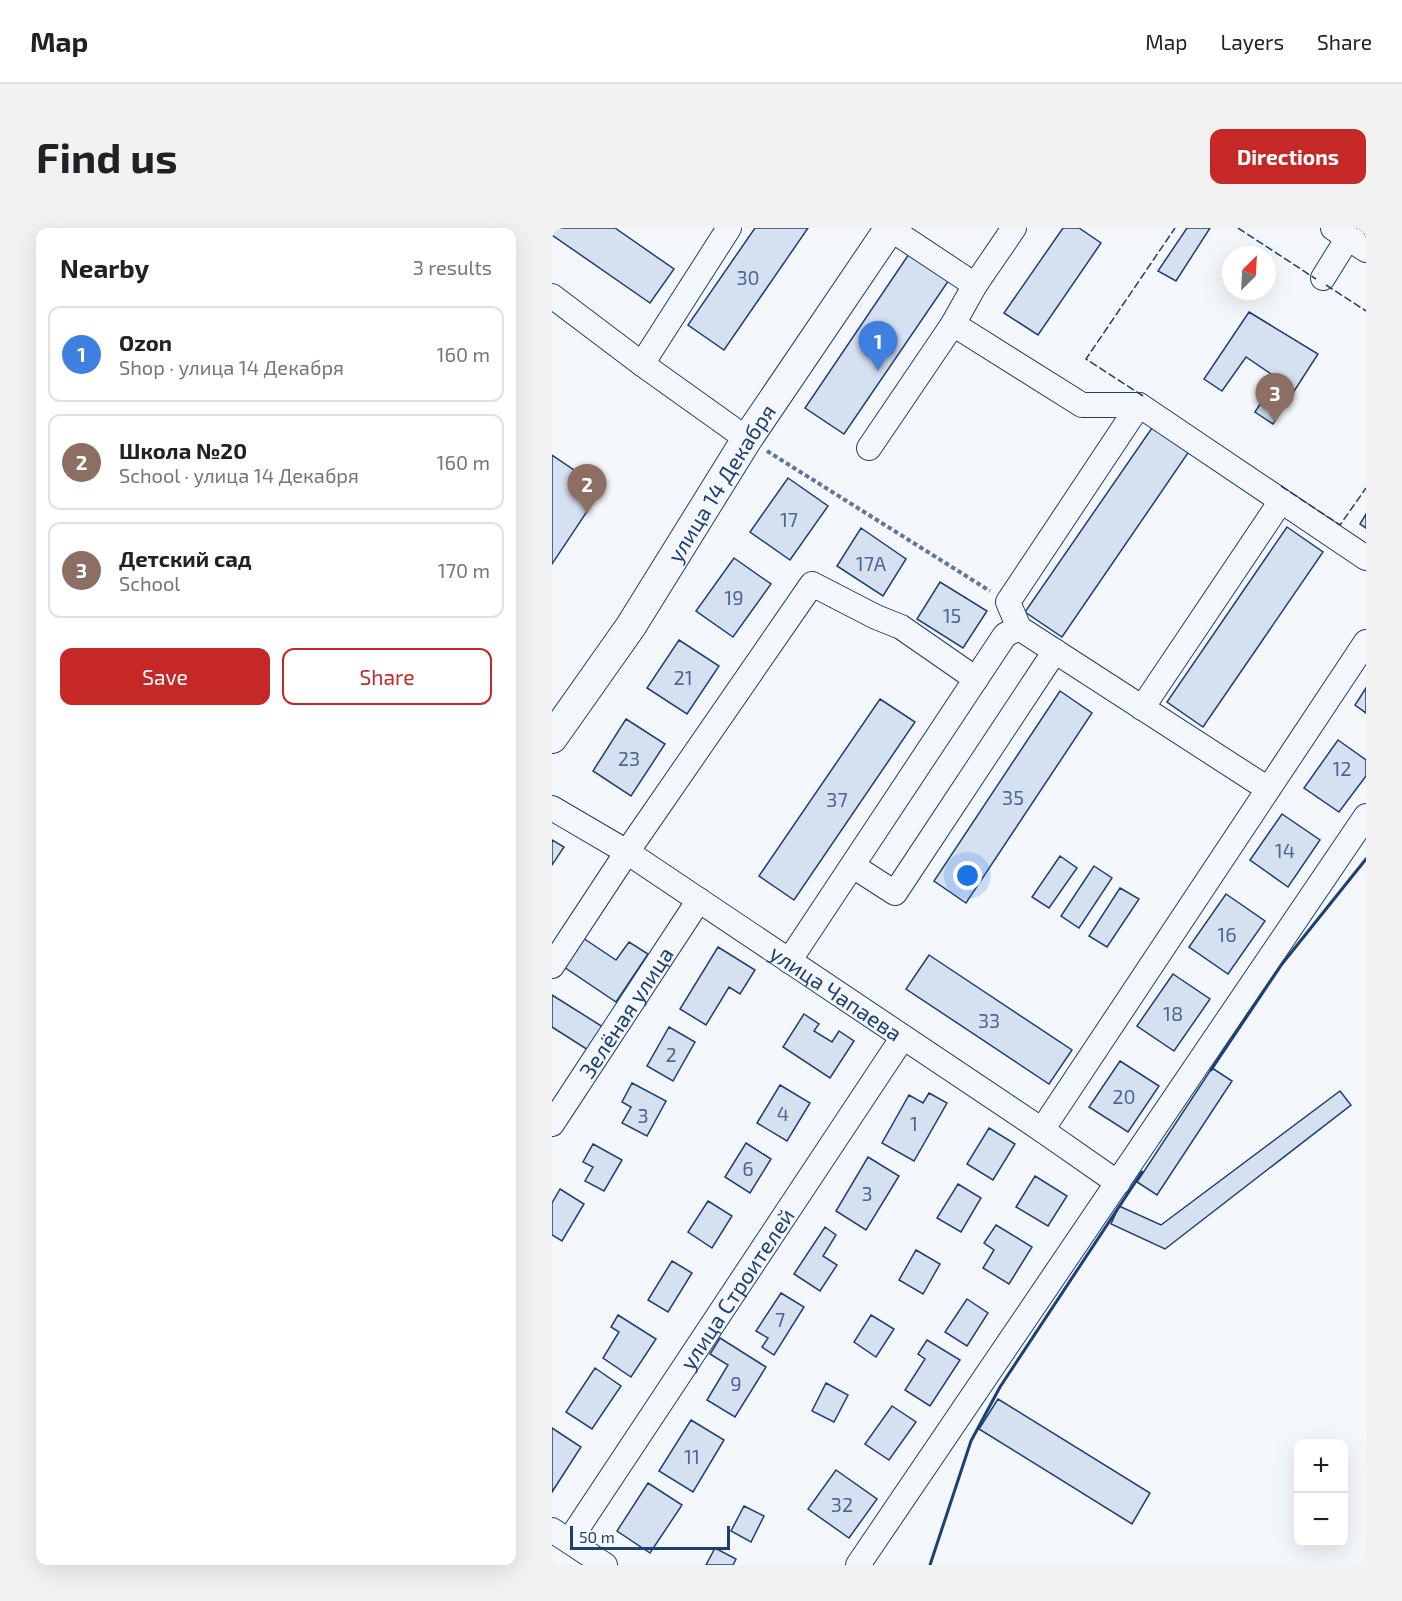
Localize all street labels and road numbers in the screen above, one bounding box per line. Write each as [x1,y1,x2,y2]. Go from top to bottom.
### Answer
street label: улица 14 Декабря [661,399,780,567]
street label: улица Чапаева [765,939,907,1046]
street label: Зелёная улица [573,941,678,1082]
street label: улица Строителей [674,1203,799,1374]

